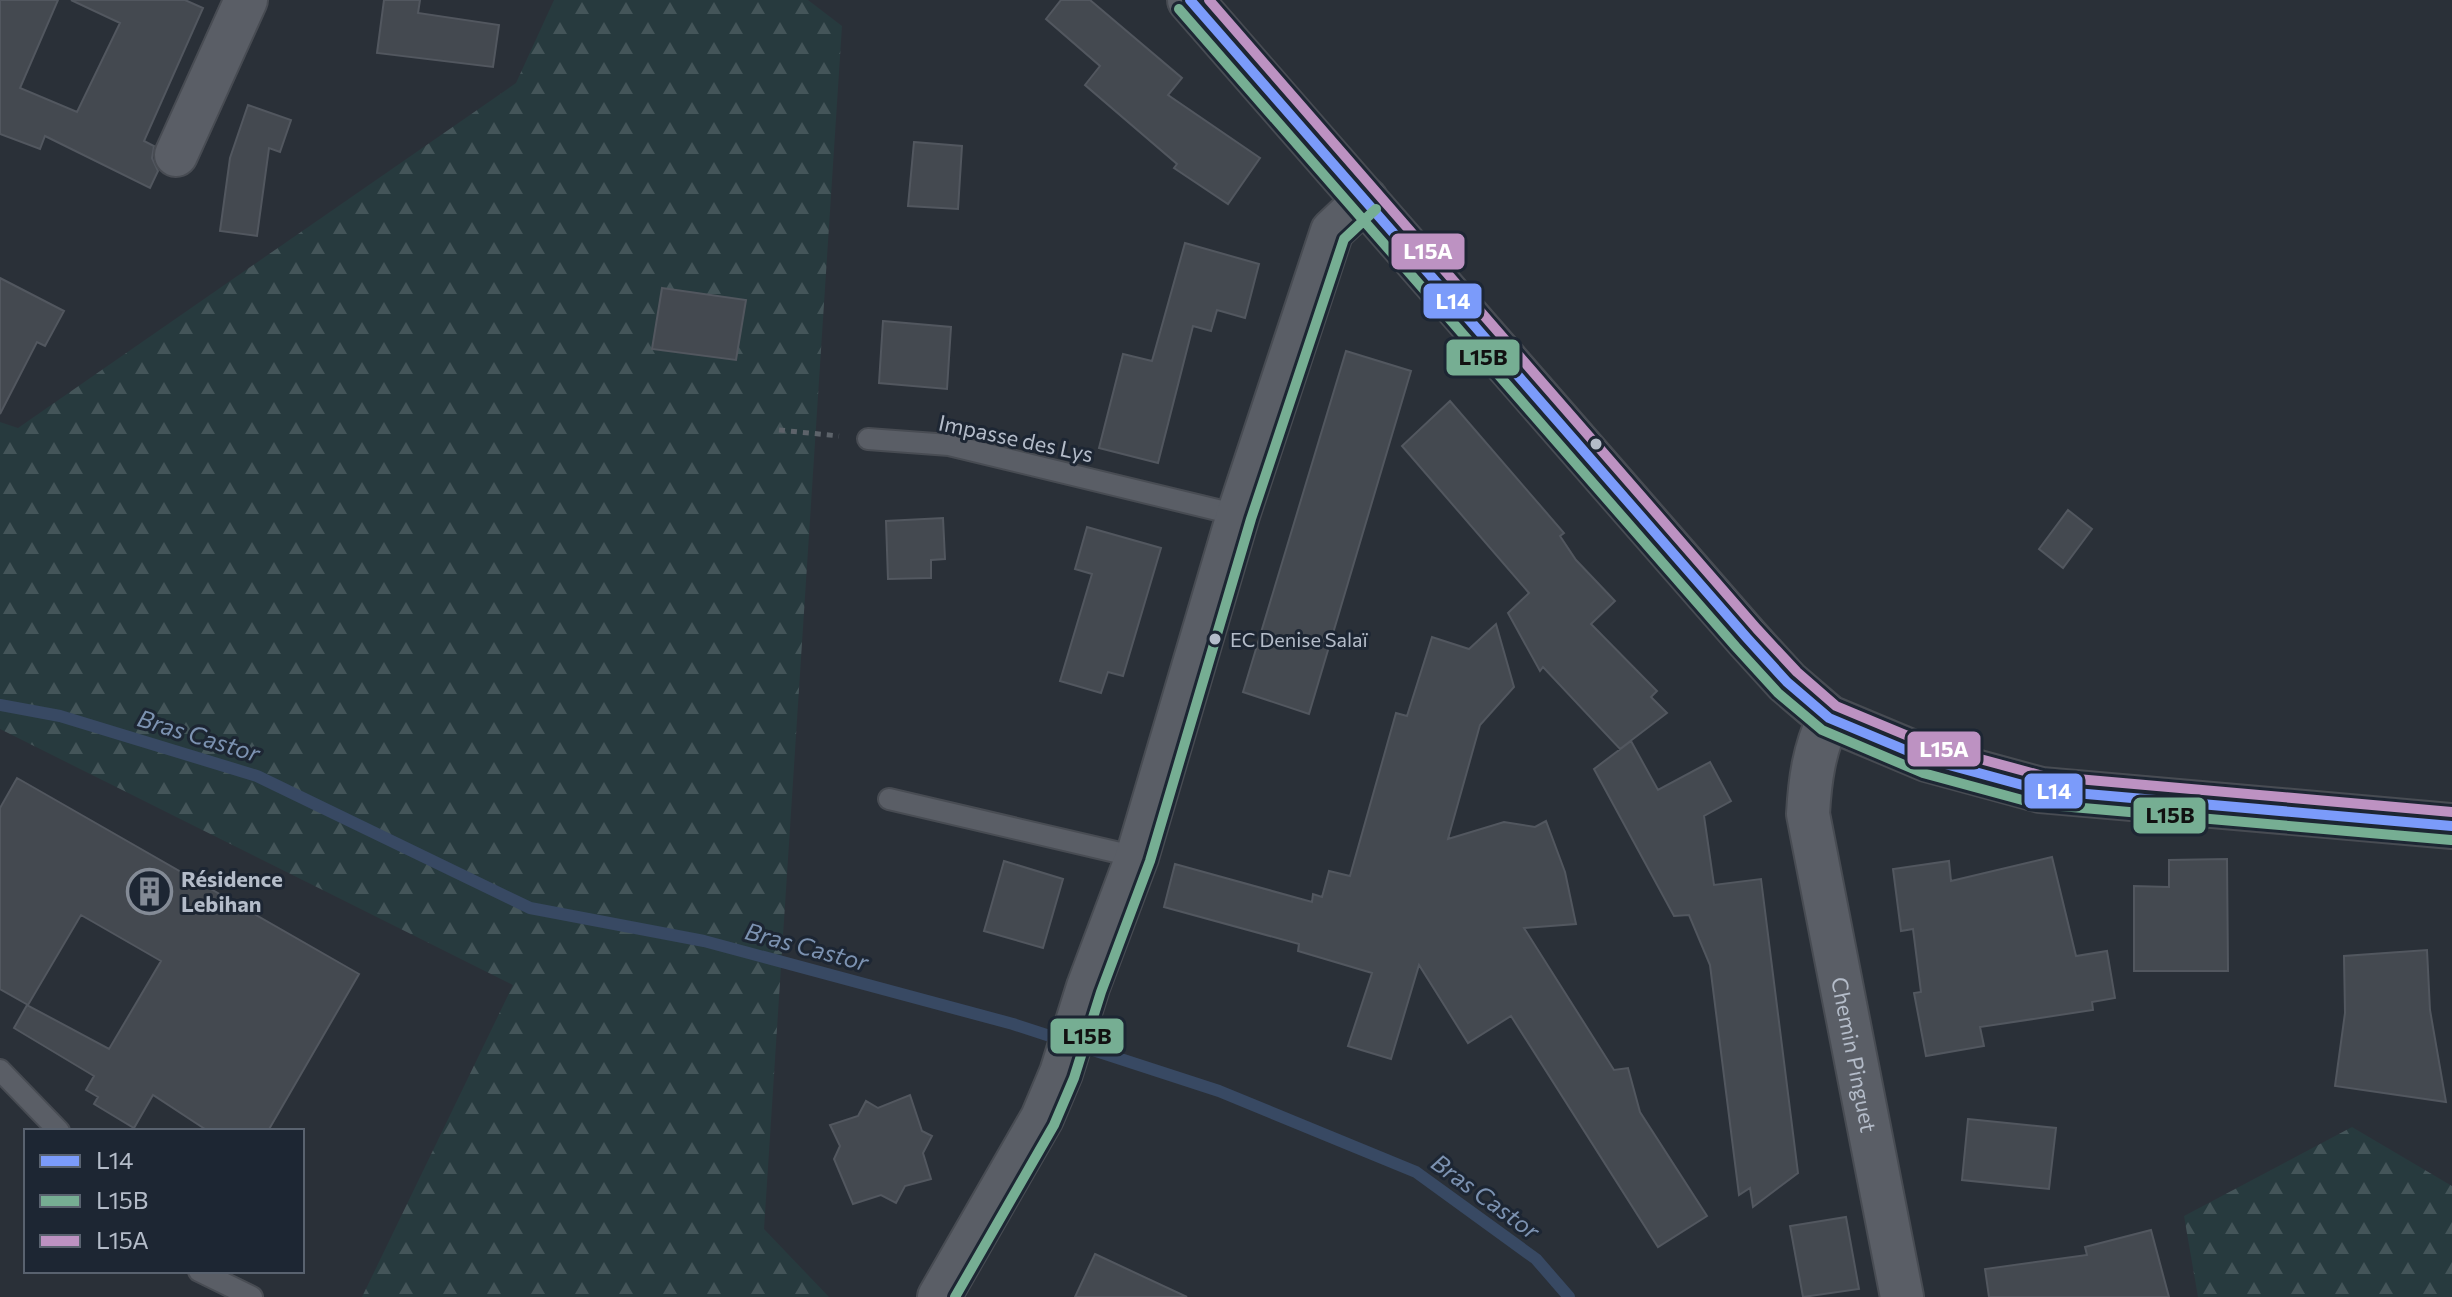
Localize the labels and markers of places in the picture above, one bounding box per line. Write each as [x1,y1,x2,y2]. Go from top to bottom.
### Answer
unlabelled marker [1588,436,1604,452]
place label: EC Denise Salaï [1230,627,1368,651]
marker: EC Denise Salaï [1207,631,1223,647]
place label: Résidence Lebihan [181,865,283,917]
building icon: Résidence Lebihan [126,867,174,915]

